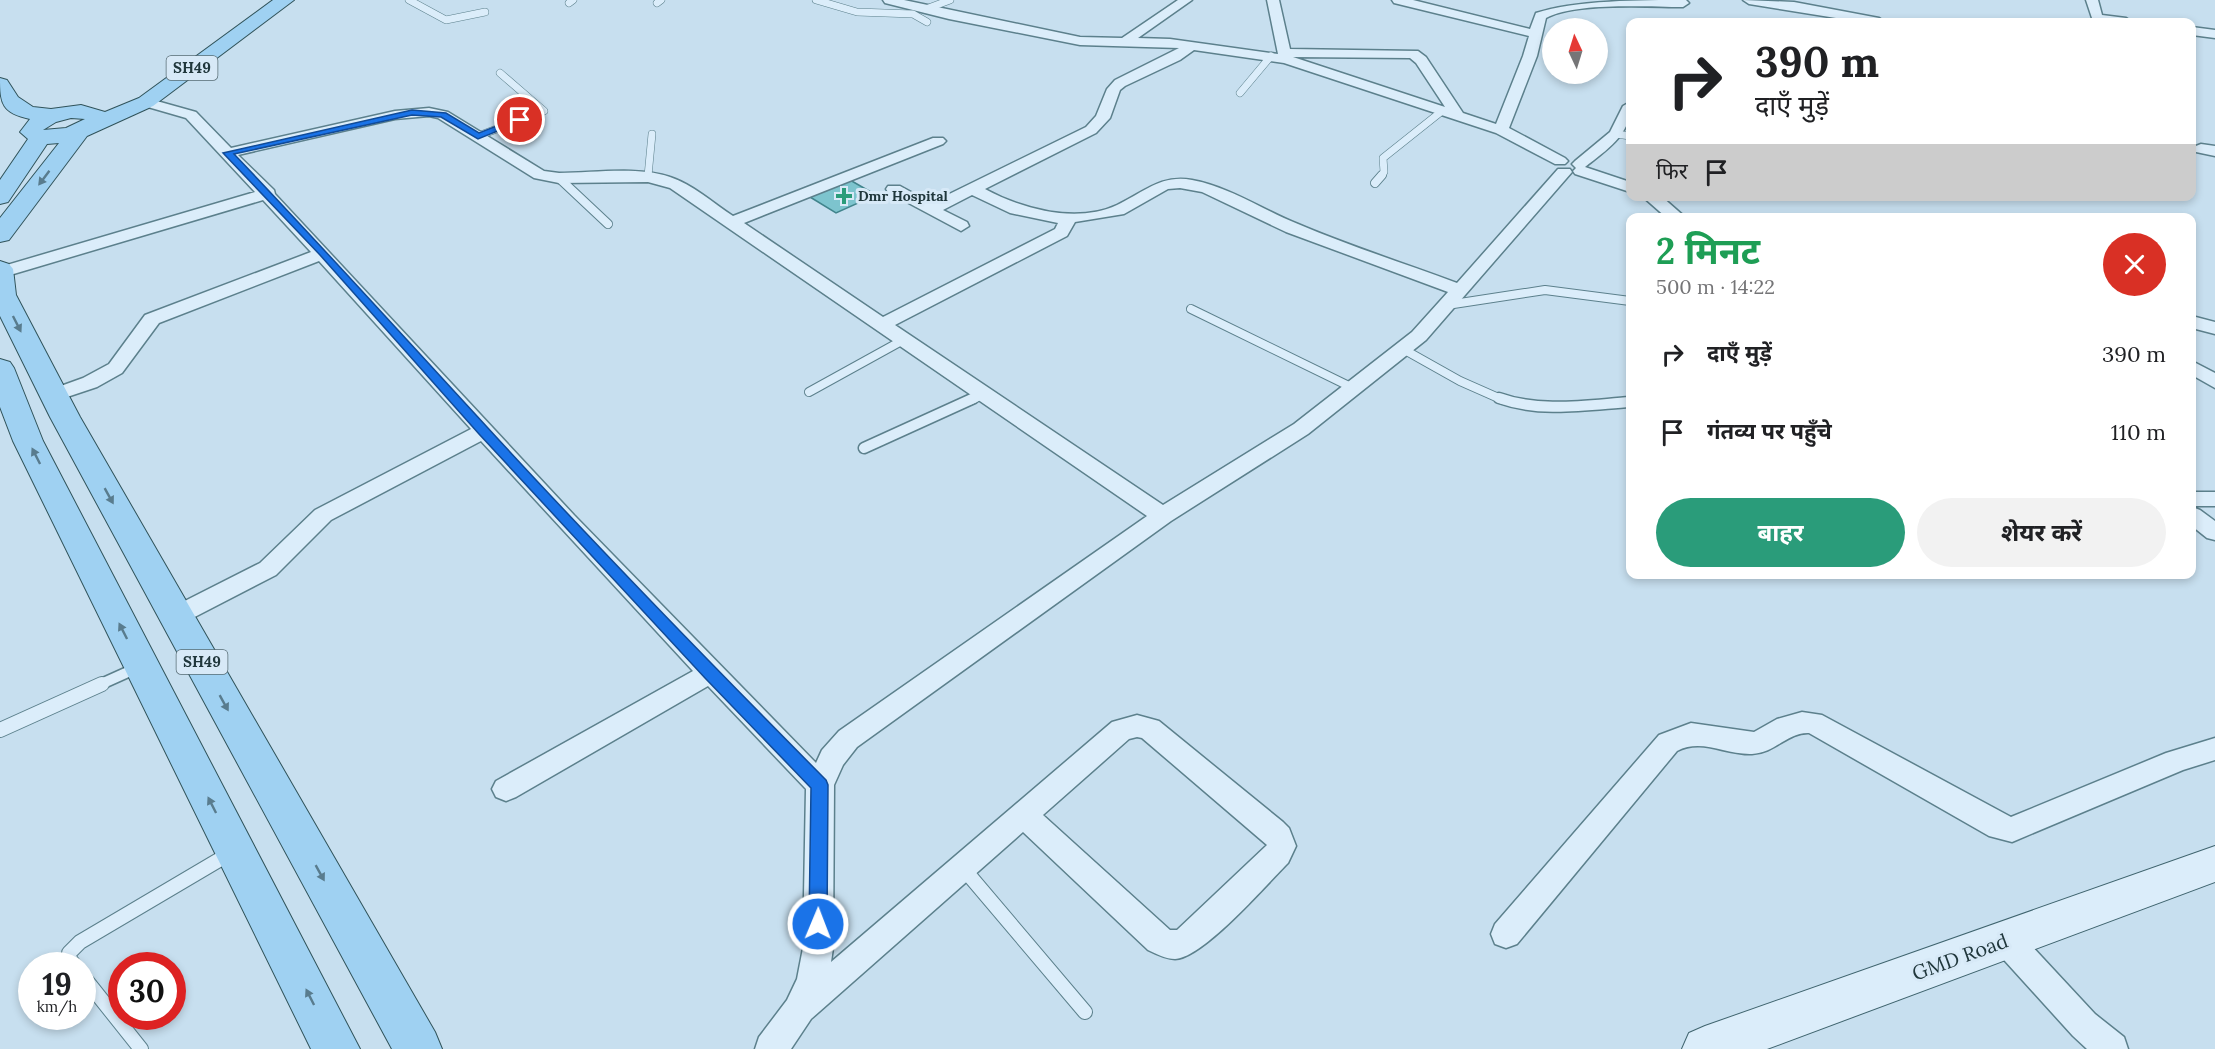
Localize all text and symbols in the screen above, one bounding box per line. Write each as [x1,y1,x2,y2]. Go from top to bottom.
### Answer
north arrow [1542,18,1608,84]
map controls [1542,18,1608,84]
text: 390 m [1755,35,1879,89]
icon: right [1656,42,1734,120]
road number: SH49 [166,56,218,80]
text: दाएँ मुड़ें [1755,88,1829,122]
pin [494,94,545,145]
icon: arrive [503,103,536,136]
icon: arrive [1700,156,1733,189]
text: फिर [1656,157,1688,185]
one-way arrow [38,170,50,185]
marker: Dmr Hospital [835,187,853,205]
place label: Dmr Hospital [858,187,949,205]
text: 2 मिनट [1656,228,1760,274]
button: close [2103,233,2166,296]
text: 500 m · 14:22 [1656,274,1775,299]
one-way arrow [12,315,22,332]
icon: right [1656,338,1689,371]
text: दाएँ मुड़ें [1707,339,1772,367]
text: 390 m [2102,340,2166,368]
icon: arrive [1656,416,1689,449]
text: गंतव्य पर पहुँचे [1707,417,1832,445]
text: 110 m [2111,418,2166,446]
one-way arrow [31,448,40,465]
one-way arrow [104,488,114,505]
button: बाहर [1656,498,1905,567]
button: शेयर करें [1917,498,2166,567]
one-way arrow [118,622,128,639]
road number: SH49 [176,650,228,674]
one-way arrow [219,695,230,711]
one-way arrow [207,796,216,813]
one-way arrow [314,865,325,881]
position arrow [786,892,850,956]
street label: GMD Road [1909,928,2011,985]
speed limit sign: 30 [108,952,186,1030]
text: 19 [42,965,72,1003]
one-way arrow [305,988,315,1005]
text: km/h [37,997,77,1016]

